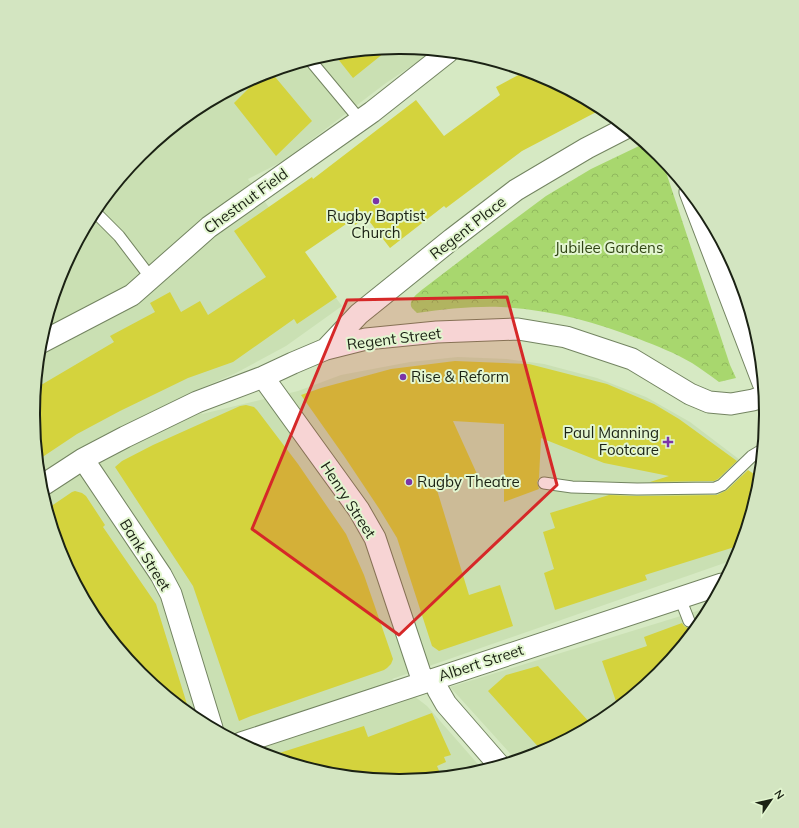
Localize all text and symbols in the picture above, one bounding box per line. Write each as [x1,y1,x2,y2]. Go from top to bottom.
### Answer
street label: Chestnut Field [200,164,291,237]
street label: Regent Place [426,192,510,263]
marker: Rugby Baptist Church [371,196,381,206]
place label: Rugby Baptist Church [327,206,425,242]
park label: Jubilee Gardens [555,238,663,257]
street label: Regent Street [346,323,442,354]
place label: Rise & Reform [411,367,509,386]
marker: Rise & Reform [398,372,408,382]
place label: Paul Manning Footcare [564,423,659,459]
marker: Paul Manning Footcare [662,436,674,448]
street label: Henry Street [317,458,380,542]
place label: Rugby Theatre [417,472,520,491]
marker: Rugby Theatre [404,477,414,487]
street label: Bank Street [116,515,175,594]
street label: Albert Street [436,640,526,685]
north arrow [751,780,791,820]
text: N [771,787,787,802]

